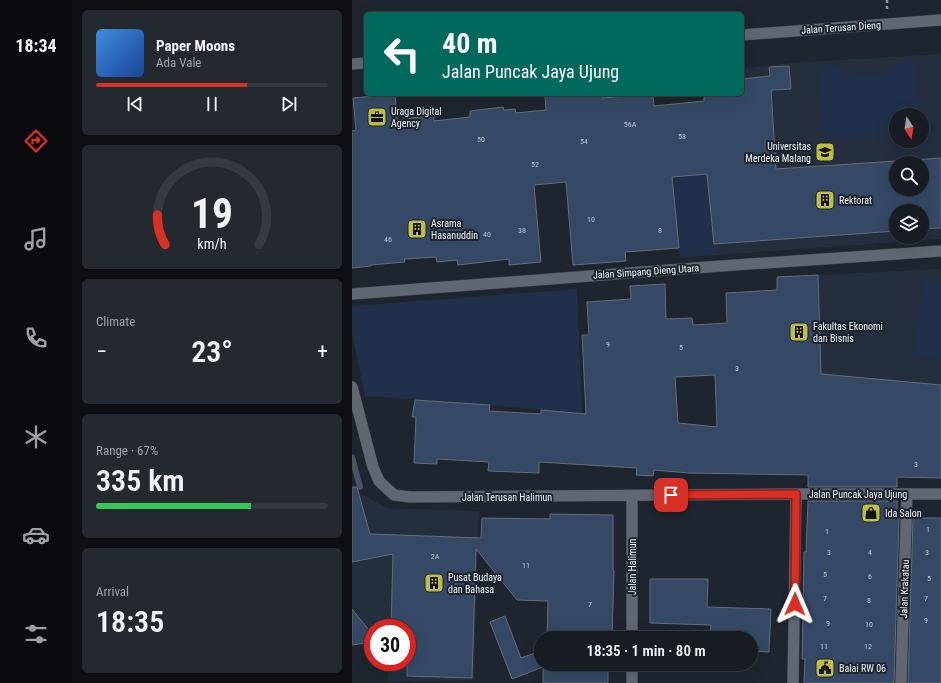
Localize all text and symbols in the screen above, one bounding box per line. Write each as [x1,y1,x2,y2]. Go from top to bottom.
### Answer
street label: Jalan Terusan Dieng [801,19,881,36]
text: 40 m [442,27,498,60]
icon: left [376,28,428,80]
text: 18:34 [15,35,57,56]
text: Paper Moons [156,37,235,55]
text: Ada Vale [156,55,201,70]
text: Jalan Puncak Jaya Ujung [442,61,619,82]
icon: previous [124,93,146,115]
icon: pause [201,93,223,115]
icon: next [278,93,300,115]
office icon: Uraga Digital Agency [366,106,388,128]
place label: Uraga Digital Agency [391,106,442,129]
north arrow [889,108,929,148]
map controls [889,108,929,244]
house number: 56A [624,120,637,129]
icon: directions [22,127,50,155]
house number: 58 [678,132,686,141]
house number: 50 [477,135,485,144]
house number: 54 [580,137,588,146]
place label: Universitas Merdeka Malang [745,141,811,164]
school or university icon: Universitas Merdeka Malang [814,141,836,163]
button: search [889,156,929,196]
house number: 52 [531,160,539,169]
text: 19 [191,189,233,238]
building icon: Rektorat [814,189,836,211]
place label: Rektorat [839,195,872,206]
button: layers [889,204,929,244]
house number: 10 [587,215,595,224]
building icon: Asrama Hasanuddin [406,218,428,240]
place label: Asrama Hasanuddin [431,218,478,241]
icon: music [22,225,50,253]
house number: 38 [518,226,526,235]
house number: 8 [658,226,662,235]
house number: 40 [483,230,491,239]
text: km/h [197,235,227,251]
house number: 46 [384,235,392,244]
street label: Jalan Simpang Dieng Utara [593,262,700,281]
text: Climate [96,314,135,329]
building icon: Fakultas Ekonomi dan Bisnis [788,321,810,343]
place label: Fakultas Ekonomi dan Bisnis [813,321,883,344]
icon: phone [22,324,50,352]
text: 23° [191,334,233,369]
text: − [96,339,107,364]
text: + [317,339,328,364]
house number: 9 [606,340,610,349]
house number: 5 [679,343,683,352]
house number: 3 [735,364,739,373]
icon: climate [22,423,50,451]
text: Range · 67% [96,443,158,458]
house number: 3 [914,460,918,469]
text: 335 km [96,463,185,498]
pin [654,478,688,512]
icon: arrive [660,484,682,506]
street label: Jalan Puncak Jaya Ujung [809,489,907,500]
street label: Jalan Terusan Halimun [462,492,552,503]
shop icon: Ida Salon [860,502,882,524]
place label: Ida Salon [885,508,922,519]
icon: car [22,521,50,549]
house number: 1 [926,525,930,534]
house number: 1 [825,527,829,536]
street label: Jalan Halimun [627,539,638,595]
house number: 3 [827,548,831,557]
house number: 4 [868,548,872,557]
house number: 3 [925,548,929,557]
house number: 2A [431,552,440,561]
street label: Jalan Krakatau [898,559,911,619]
house number: 11 [522,561,530,570]
house number: 5 [823,570,827,579]
building icon: Pusat Budaya dan Bahasa [423,572,445,594]
place label: Pusat Budaya dan Bahasa [448,572,502,595]
house number: 6 [868,572,872,581]
house number: 5 [927,574,931,583]
position arrow [774,583,816,625]
text: Arrival [96,584,129,599]
house number: 7 [823,594,827,603]
house number: 7 [924,594,928,603]
house number: 8 [867,596,871,605]
house number: 7 [588,600,592,609]
text: 18:35 [96,604,164,639]
house number: 9 [924,616,928,625]
speed limit sign: 30 [364,619,416,671]
house number: 9 [826,619,830,628]
icon: filters [22,620,50,648]
house number: 10 [865,620,873,629]
text: 18:35 · 1 min · 80 m [586,642,706,660]
house number: 11 [820,642,828,651]
house number: 12 [864,642,872,651]
public building icon: Balai RW 06 [814,657,836,679]
place label: Balai RW 06 [839,663,886,674]

